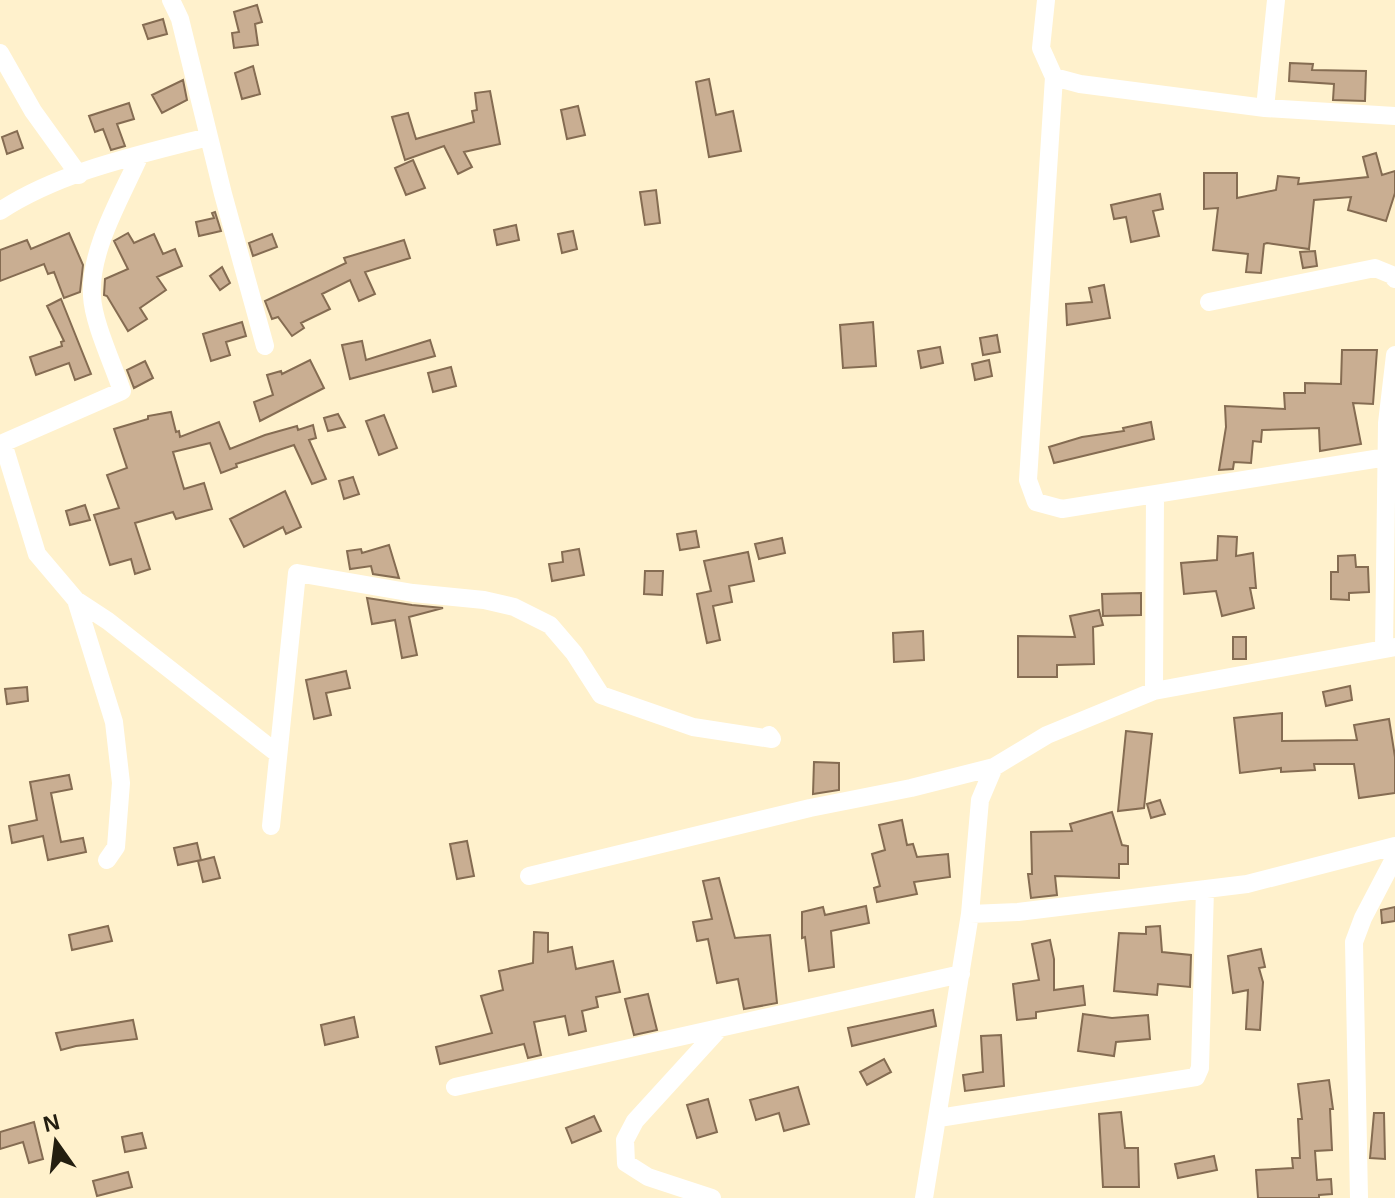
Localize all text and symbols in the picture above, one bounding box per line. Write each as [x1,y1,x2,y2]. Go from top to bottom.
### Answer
north arrow [16,1102,96,1182]
text: N [41,1109,62,1137]

